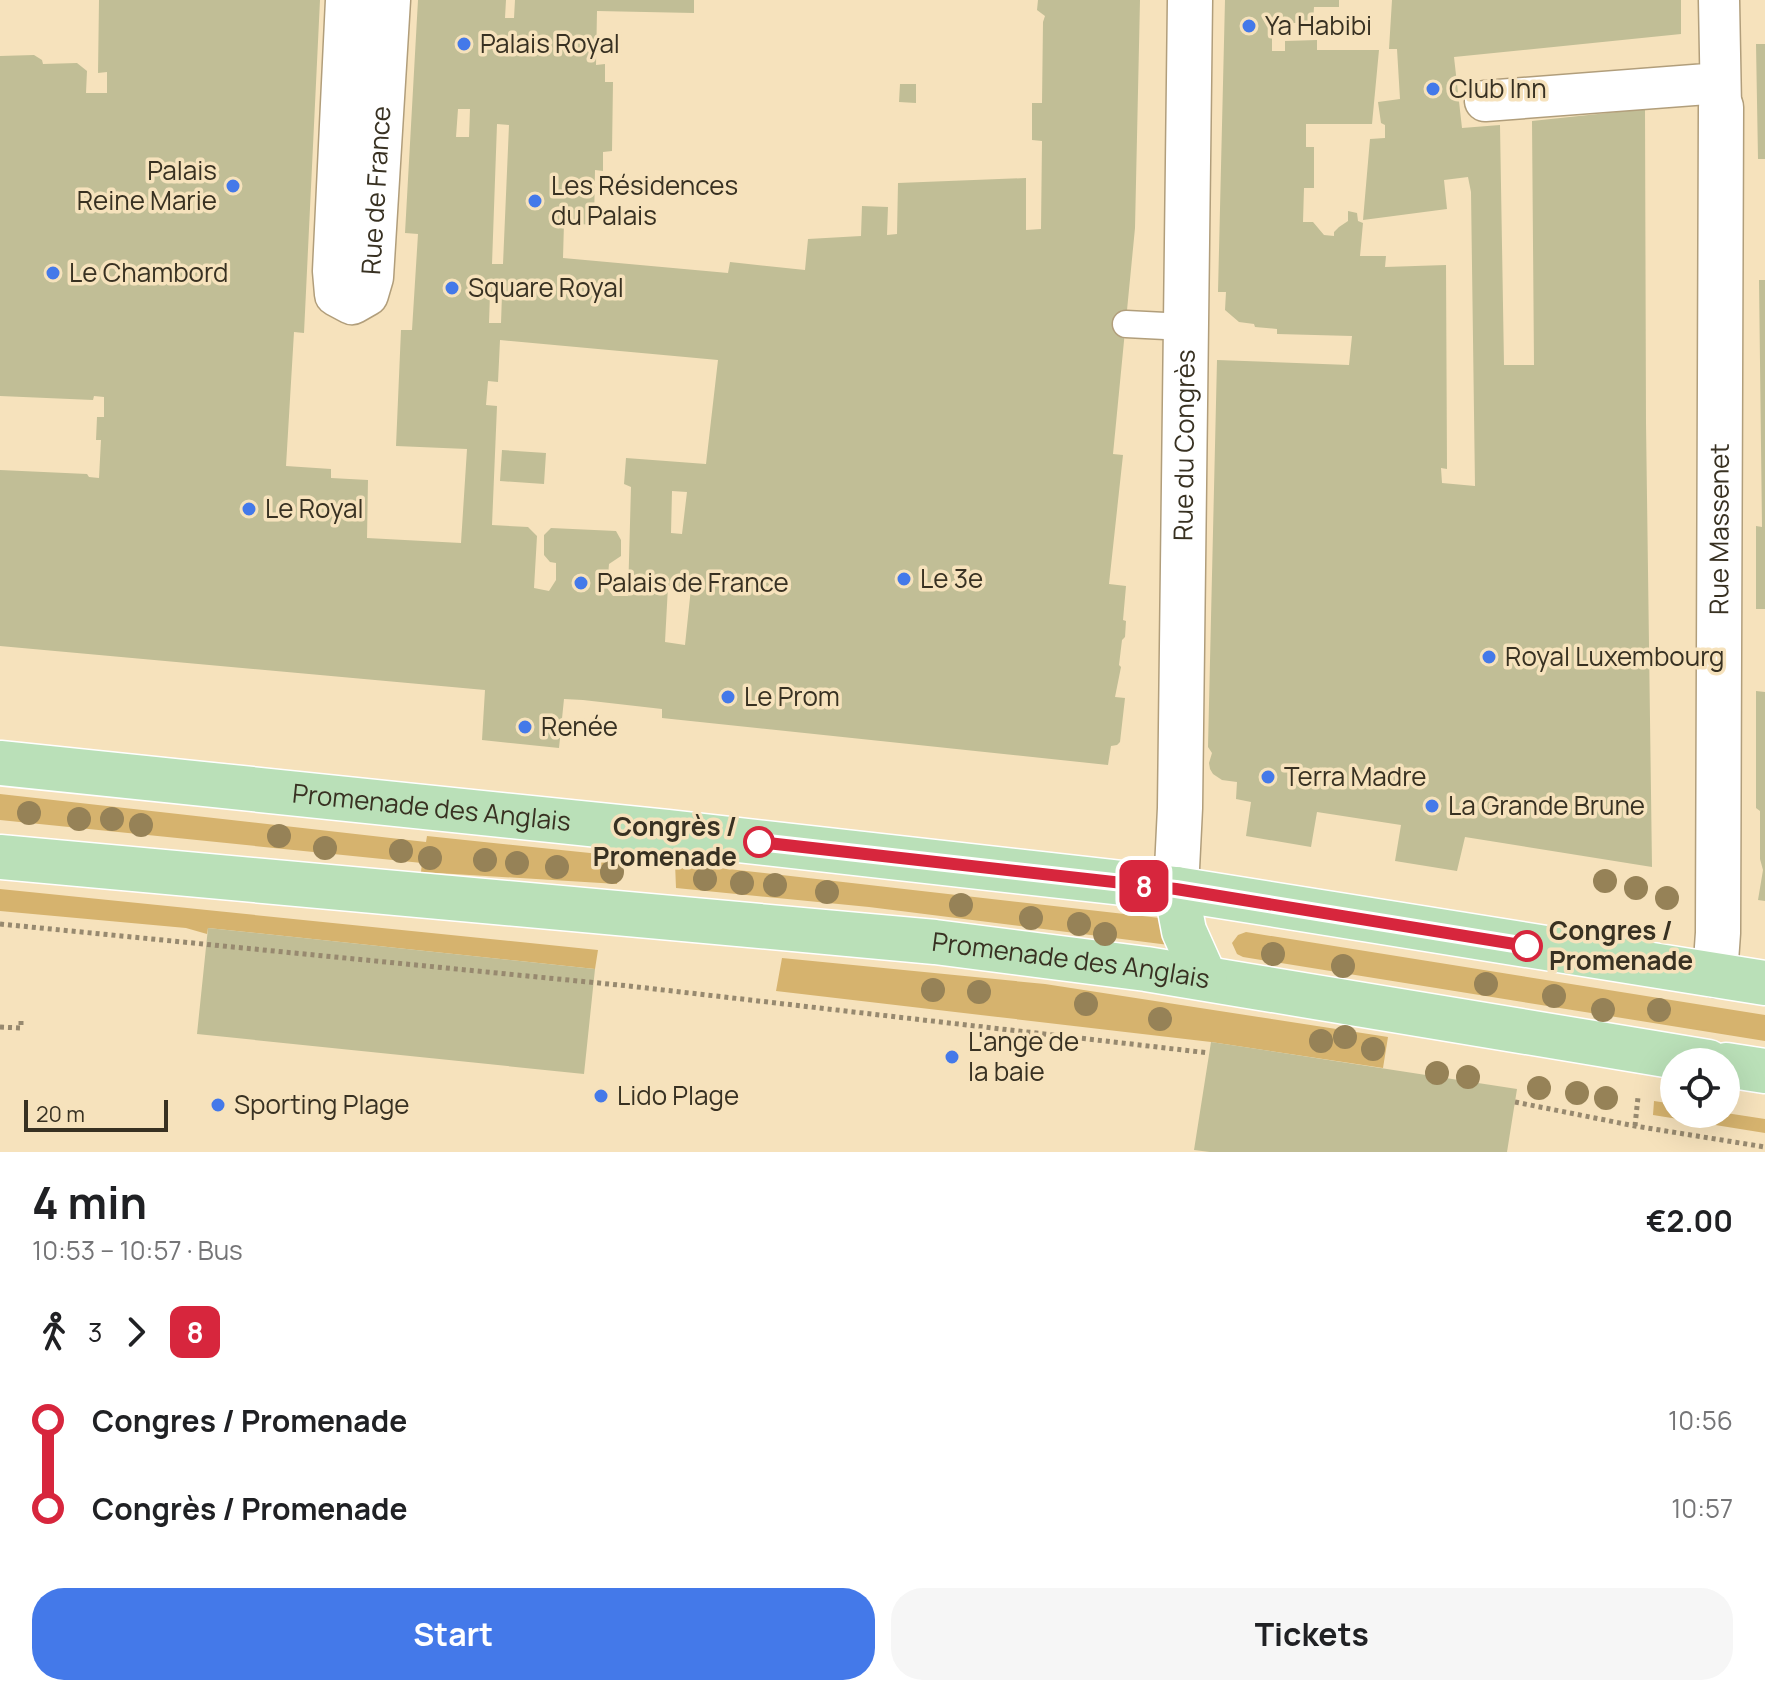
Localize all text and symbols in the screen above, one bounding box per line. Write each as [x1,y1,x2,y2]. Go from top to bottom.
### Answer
place label: Ya Habibi [1265,7,1372,43]
marker: Ya Habibi [1240,17,1258,35]
place label: Palais Royal [480,25,620,61]
marker: Palais Royal [455,35,473,53]
place label: Club Inn [1449,70,1547,106]
marker: Club Inn [1424,80,1442,98]
street label: Rue de France [352,105,398,276]
place label: Palais Reine Marie [77,152,217,218]
place label: Les Résidences du Palais [551,167,738,233]
marker: Palais Reine Marie [224,177,242,195]
marker: Les Résidences du Palais [526,192,544,210]
place label: Le Chambord [69,254,229,290]
marker: Le Chambord [44,264,62,282]
place label: Square Royal [468,269,624,305]
marker: Square Royal [443,279,461,297]
street label: Rue du Congrès [1164,349,1203,541]
street label: Rue Massenet [1700,443,1737,615]
place label: Le Royal [265,490,364,526]
marker: Le Royal [240,500,258,518]
place label: Le 3e [920,560,983,596]
place label: Palais de France [597,564,789,600]
marker: Le 3e [895,570,913,588]
marker: Palais de France [572,574,590,592]
place label: Royal Luxembourg [1505,638,1724,674]
marker: Royal Luxembourg [1480,648,1498,666]
place label: Le Prom [744,678,840,714]
marker: Le Prom [719,688,737,706]
place label: Renée [541,708,618,744]
marker: Renée [516,718,534,736]
place label: Terra Madre [1284,758,1427,794]
marker: Terra Madre [1259,768,1277,786]
street label: Promenade des Anglais [291,774,573,839]
place label: La Grande Brune [1448,787,1645,823]
marker: La Grande Brune [1423,797,1441,815]
place label: Congrès / Promenade [593,808,737,874]
marker: Congrès / Promenade [744,827,774,857]
line badge: 8 [1118,860,1170,912]
text: 8 [1135,867,1153,905]
place label: Congres / Promenade [1549,912,1693,978]
street label: Promenade des Anglais [930,923,1213,996]
marker: Congres / Promenade [1512,931,1542,961]
place label: L'ange de la baie [968,1023,1079,1089]
marker: L'ange de la baie [943,1048,961,1066]
map controls [1660,1048,1740,1128]
button: locate [1660,1048,1740,1128]
place label: Lido Plage [617,1077,739,1113]
place label: Sporting Plage [234,1086,410,1122]
marker: Lido Plage [592,1087,610,1105]
scale bar [24,1096,168,1132]
marker: Sporting Plage [209,1096,227,1114]
text: 20 m [36,1099,85,1129]
text: 4 min [32,1172,147,1232]
text: €2.00 [1646,1200,1733,1241]
text: 10:53 – 10:57 · Bus [32,1232,243,1268]
icon: walk [32,1310,76,1354]
icon: forward [114,1310,158,1354]
text: 8 [186,1313,204,1351]
text: 3 [88,1314,102,1350]
text: Congres / Promenade [92,1400,407,1441]
text: 10:56 [1668,1402,1733,1438]
text: Congrès / Promenade [92,1488,408,1529]
text: 10:57 [1671,1490,1733,1526]
button: Start [32,1588,875,1680]
button: Tickets [891,1588,1733,1680]

